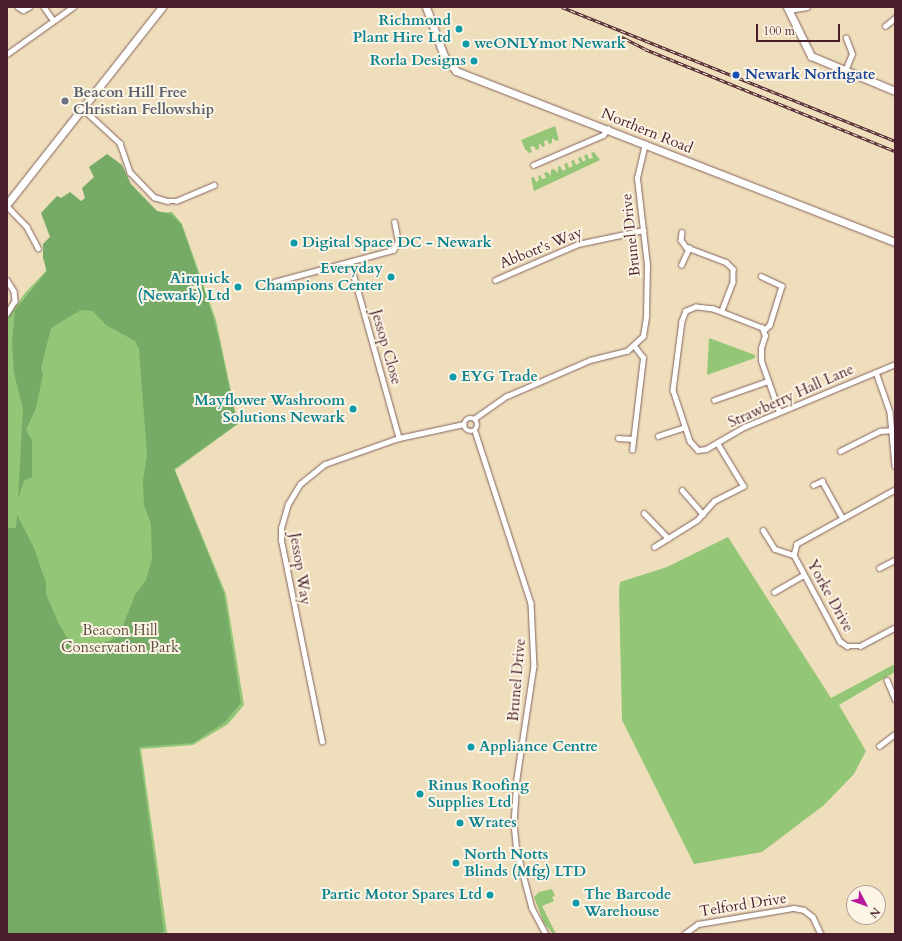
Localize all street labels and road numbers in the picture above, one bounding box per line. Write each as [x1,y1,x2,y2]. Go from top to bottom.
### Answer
street label: Northern Road [599,104,695,158]
street label: Brunel Drive [618,193,644,277]
street label: Abbott's Way [497,223,585,273]
street label: Jessop Close [367,307,405,387]
street label: Strawberry Hall Lane [725,360,857,432]
street label: Jessop Way [285,532,315,606]
street label: Yorke Drive [803,557,857,635]
street label: Brunel Drive [504,638,530,722]
street label: Telford Drive [698,889,788,921]

